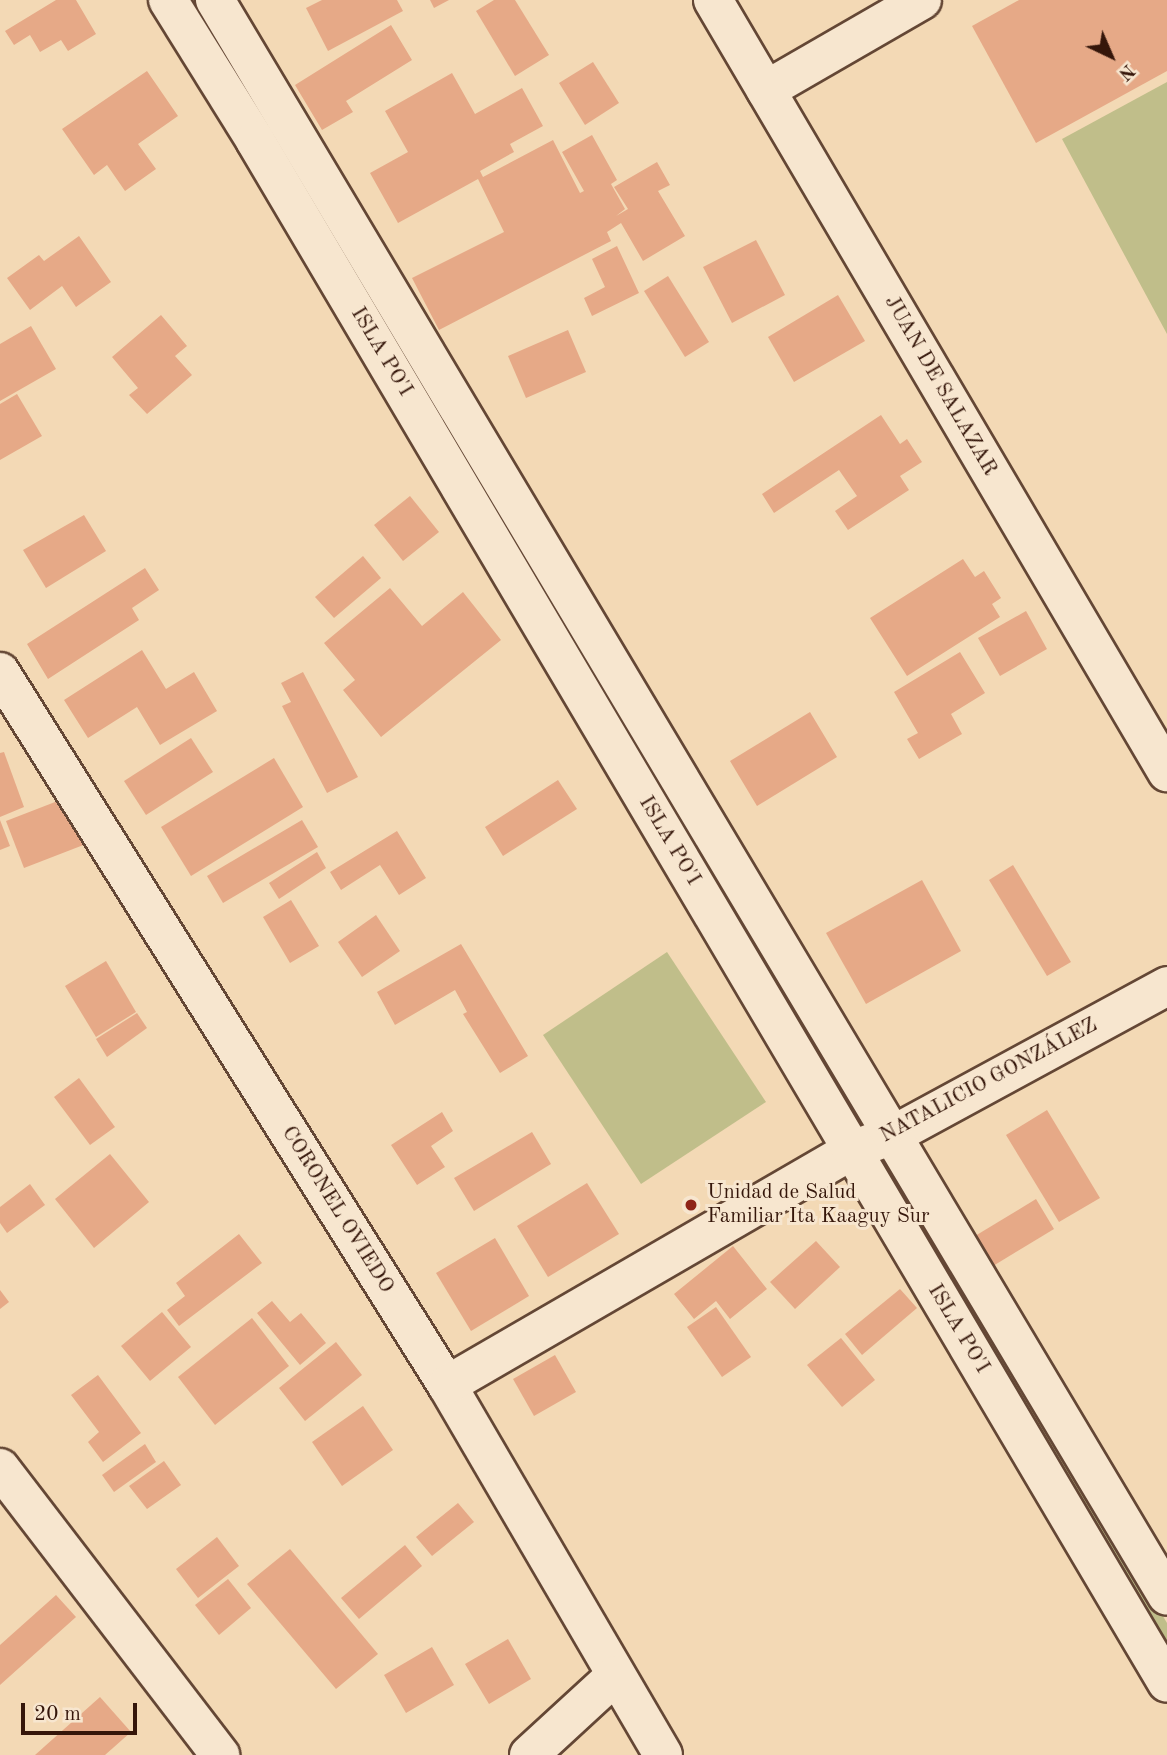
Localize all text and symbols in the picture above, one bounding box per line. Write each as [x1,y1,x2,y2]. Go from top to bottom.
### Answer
north arrow [1076,21,1146,91]
text: N [1114,60,1138,83]
street label: JUAN DE SALAZAR [878,291,1002,481]
street label: ISLA PO'I [345,303,417,401]
street label: ISLA PO'I [633,792,705,890]
street label: NATALICIO GONZÁLEZ [876,1013,1102,1149]
street label: CORONEL OVIEDO [275,1122,399,1298]
place label: Unidad de Salud Familiar Ita Kaaguy Sur [707,1180,930,1230]
marker: Unidad de Salud Familiar Ita Kaaguy Sur [681,1195,701,1215]
street label: ISLA PO'I [922,1280,994,1378]
scale bar [24,1688,140,1732]
text: 20 m [34,1704,81,1725]

